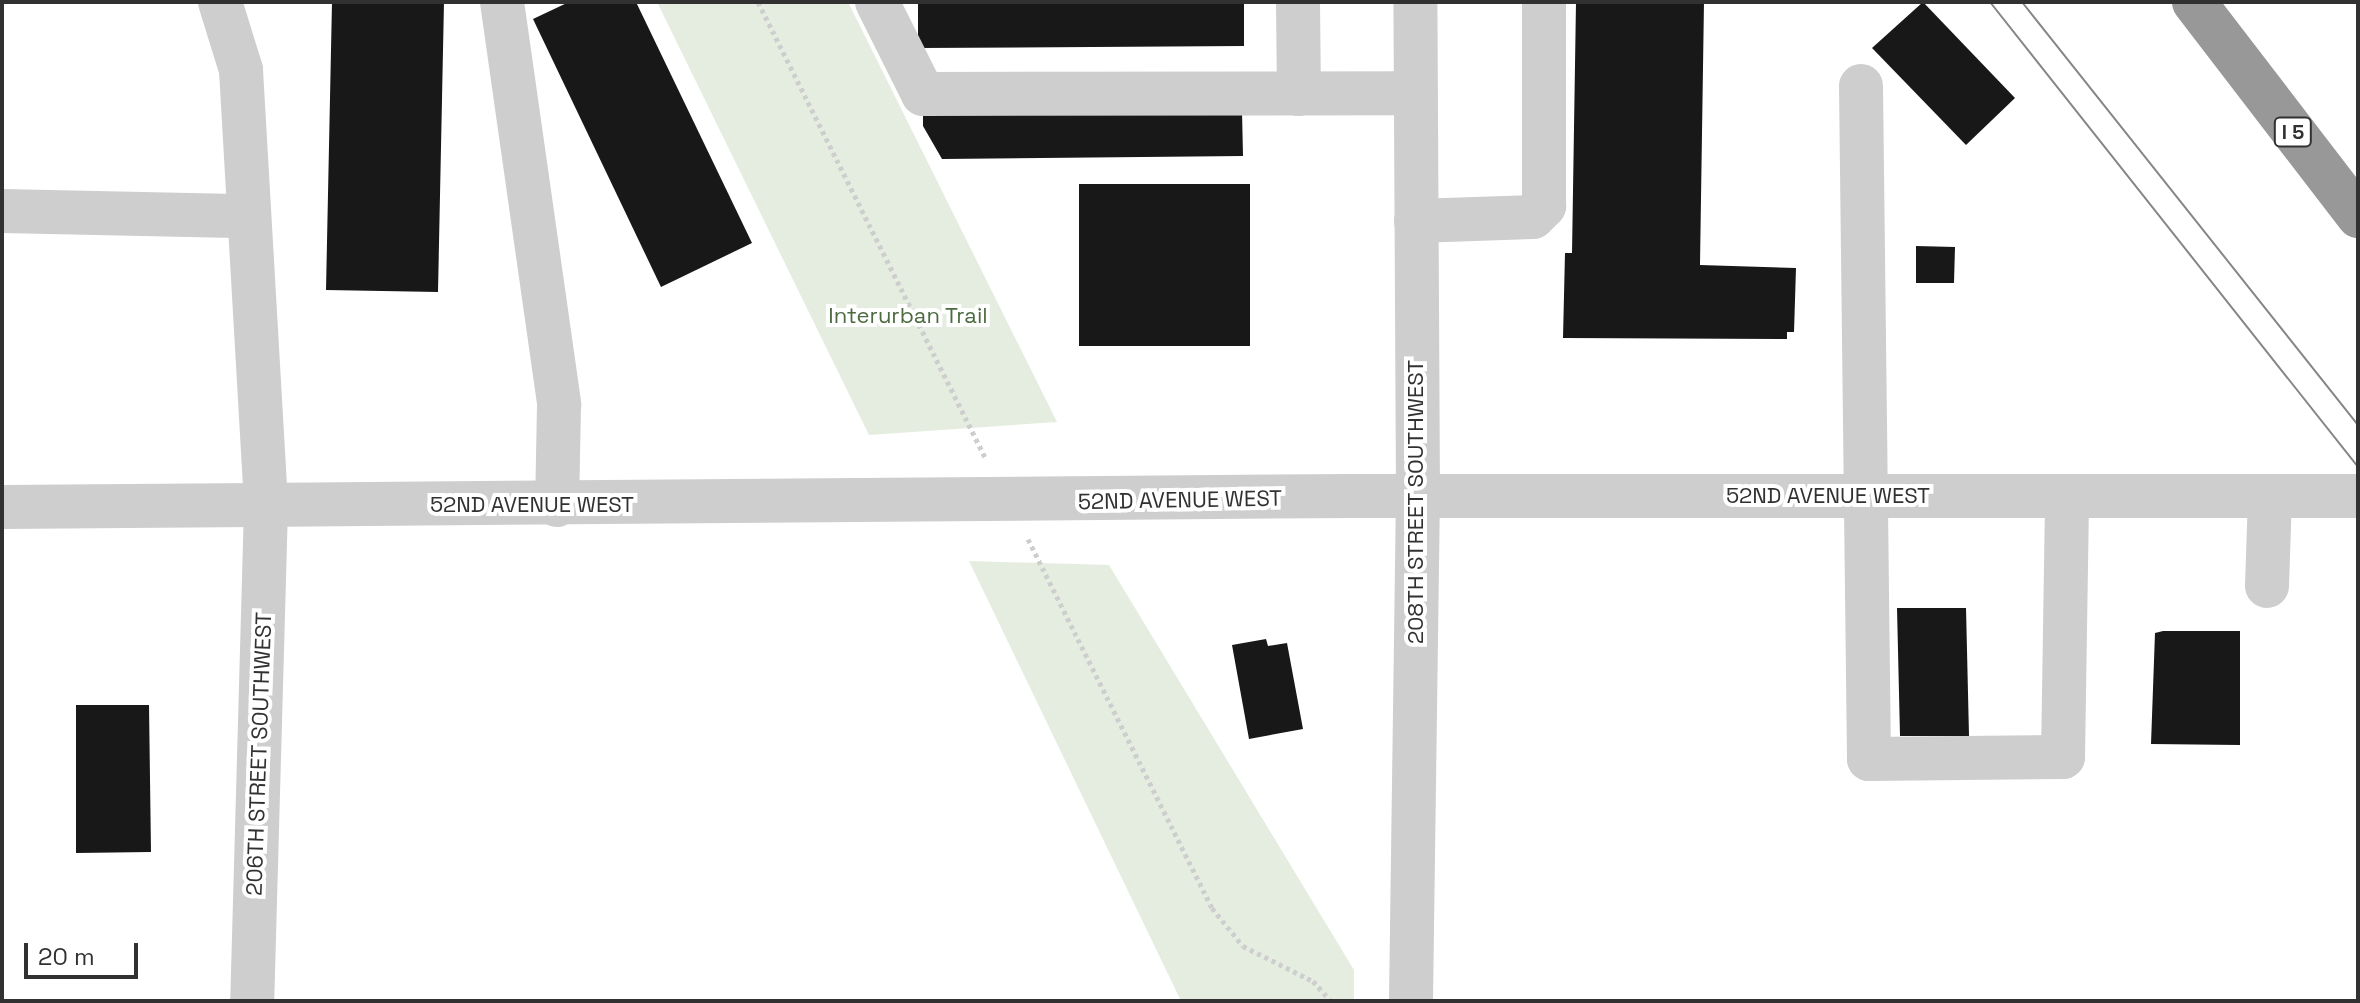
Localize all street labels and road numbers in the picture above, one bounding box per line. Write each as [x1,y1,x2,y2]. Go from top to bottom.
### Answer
road number: I 5 [2273,116,2313,148]
street label: 208TH STREET SOUTHWEST [1403,360,1429,644]
street label: 52ND AVENUE WEST [1726,483,1930,509]
street label: 52ND AVENUE WEST [1078,485,1282,515]
street label: 52ND AVENUE WEST [430,492,634,518]
street label: 206TH STREET SOUTHWEST [241,611,277,897]

